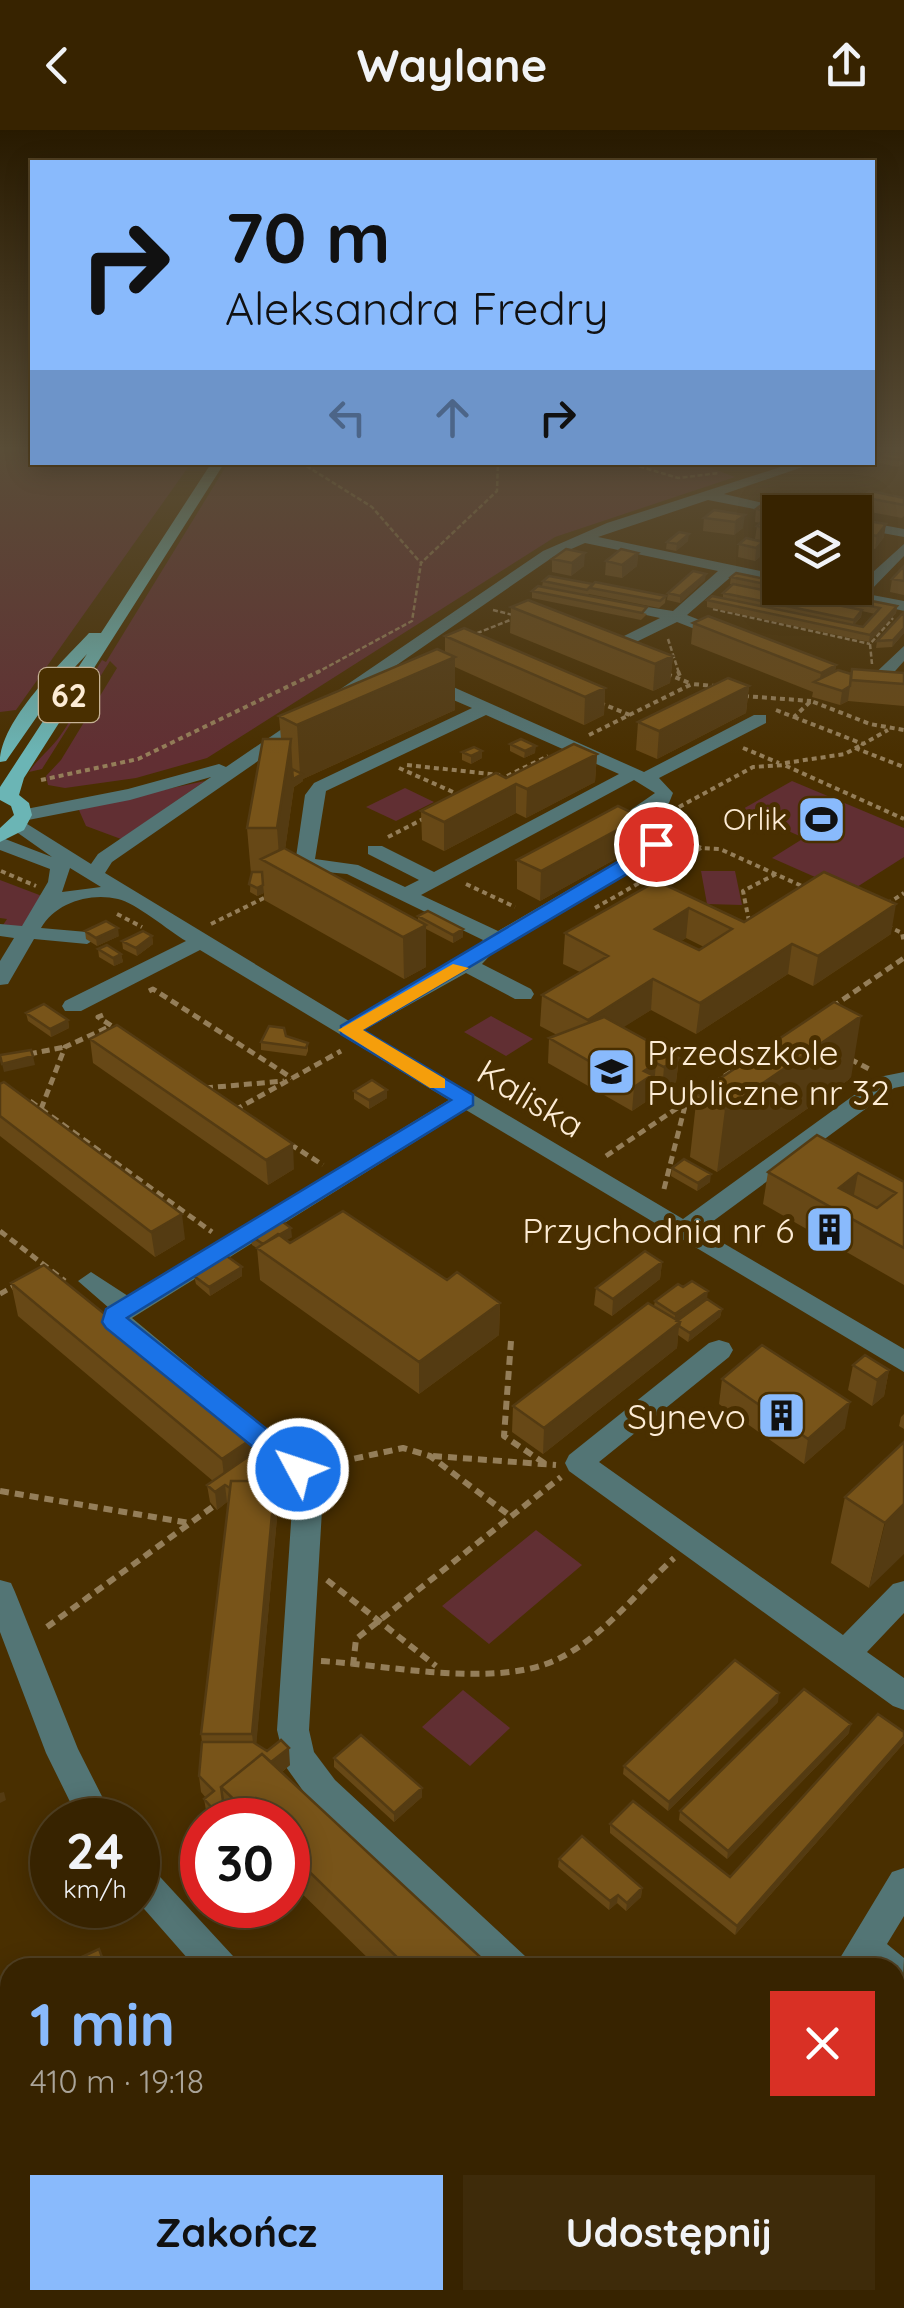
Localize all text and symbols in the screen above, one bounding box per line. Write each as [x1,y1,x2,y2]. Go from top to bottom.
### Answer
text: Waylane [357,37,547,93]
icon: back [30,38,85,93]
icon: share [819,38,874,93]
text: 70 m [225,193,391,281]
icon: right [60,200,190,330]
text: Aleksandra Fredry [225,280,609,336]
icon: left [320,390,375,445]
icon: ahead [425,390,480,445]
icon: right [530,390,585,445]
map controls [762,495,872,605]
button: layers [762,495,872,605]
road number: 62 [39,668,99,722]
sports icon: Orlik [796,793,848,845]
place label: Orlik [723,800,787,838]
pin [614,802,699,887]
icon: arrive [629,817,684,872]
place label: Przedszkole Publiczne nr 32 [647,1030,890,1114]
school or university icon: Przedszkole Publiczne nr 32 [586,1046,638,1098]
street label: Kaliska [470,1049,592,1147]
building icon: Przychodnia nr 6 [803,1204,855,1256]
place label: Przychodnia nr 6 [522,1208,794,1252]
building icon: Synevo [755,1390,807,1442]
place label: Synevo [627,1394,746,1438]
position arrow [246,1417,350,1521]
speed limit sign: 30 [180,1798,310,1928]
text: 24 [66,1819,124,1882]
text: km/h [63,1873,127,1904]
text: 1 min [30,1986,175,2061]
button: close [770,1991,875,2096]
text: 410 m · 19:18 [30,2061,204,2101]
button: Zakończ [30,2175,443,2290]
button: Udostępnij [463,2175,875,2290]

